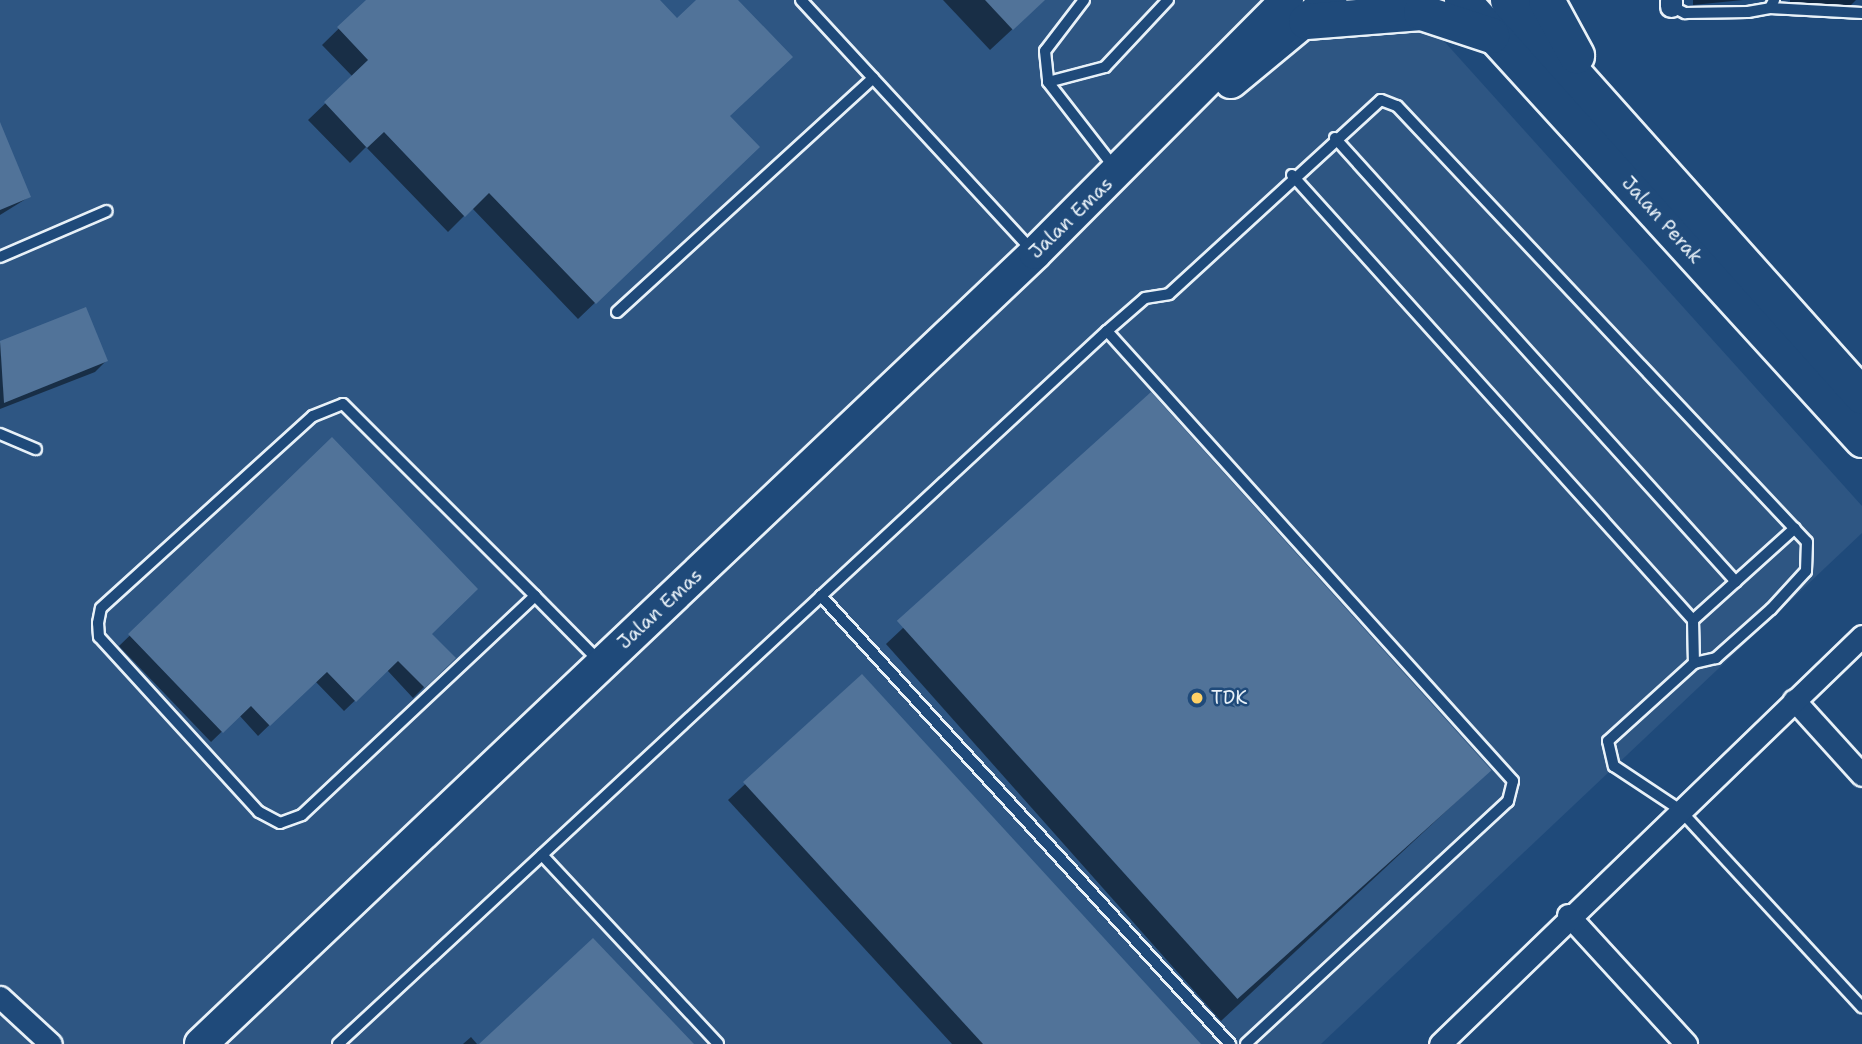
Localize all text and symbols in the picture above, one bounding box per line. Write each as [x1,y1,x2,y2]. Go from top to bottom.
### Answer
street label: Jalan Emas [1024,172,1118,264]
street label: Jalan Perak [1617,172,1707,268]
street label: Jalan Emas [613,564,707,654]
place label: TDK [1211,687,1248,709]
marker: TDK [1189,690,1205,706]

